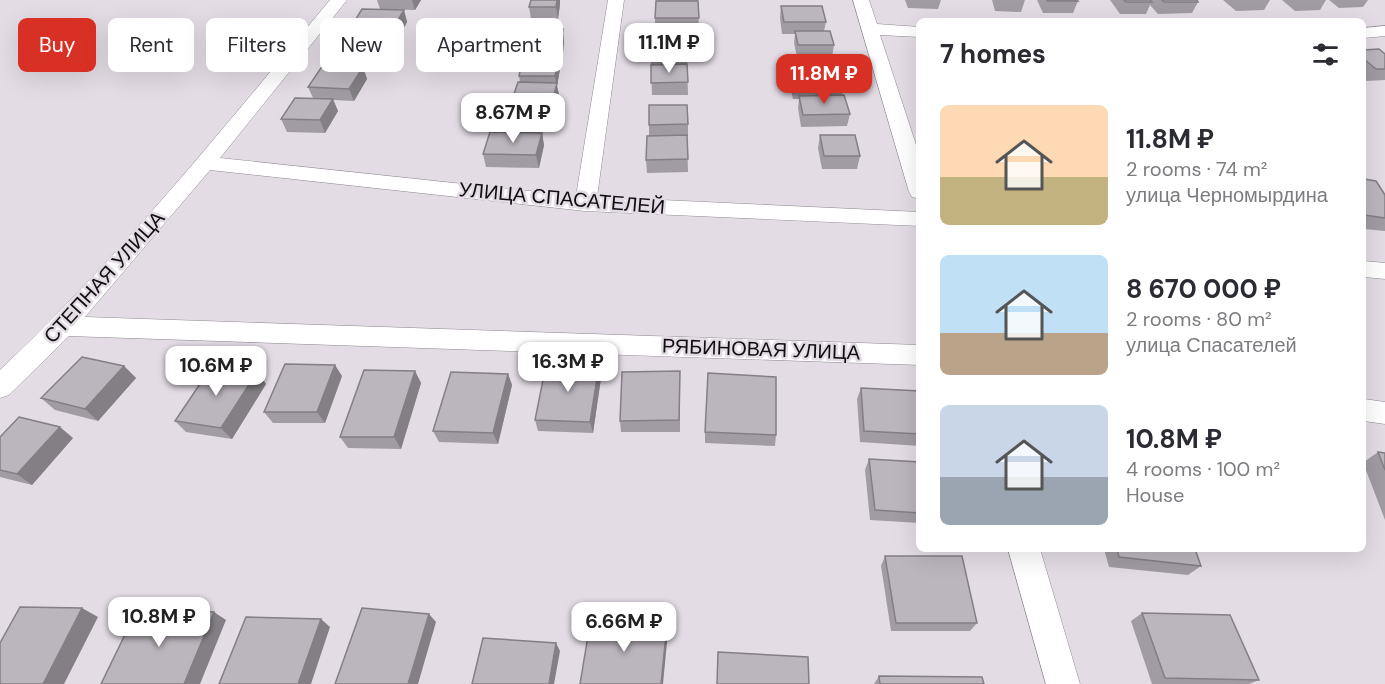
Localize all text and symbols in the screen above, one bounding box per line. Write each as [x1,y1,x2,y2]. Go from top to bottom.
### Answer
chip: Buy [18,18,96,72]
chip: Rent [108,18,194,72]
chip: Filters [206,18,308,72]
chip: New [320,18,404,72]
chip: Apartment [416,18,563,72]
pin: 11.1M ₽ [614,23,724,74]
text: 11.1M ₽ [638,29,700,55]
text: 7 homes [940,37,1046,71]
icon: filters [1309,38,1342,71]
pin: 11.8M ₽ [769,54,879,105]
text: 11.8M ₽ [790,60,858,86]
pin: 8.67M ₽ [458,93,568,144]
text: 8.67M ₽ [475,99,551,125]
text: 11.8M ₽ [1126,122,1214,156]
icon: home [988,129,1060,201]
text: 2 rooms · 74 m² [1126,156,1267,182]
street label: УЛИЦА СПАСАТЕЛЕЙ [458,176,666,220]
text: улица Черномырдина [1126,182,1328,208]
street label: СТЕПНАЯ УЛИЦА [38,205,171,348]
text: 8 670 000 ₽ [1126,272,1281,306]
icon: home [988,279,1060,351]
text: 2 rooms · 80 m² [1126,306,1272,332]
text: улица Спасателей [1126,332,1297,358]
street label: РЯБИНОВАЯ УЛИЦА [661,333,861,365]
pin: 16.3M ₽ [513,342,623,393]
pin: 10.6M ₽ [161,346,271,397]
text: 16.3M ₽ [532,348,604,374]
text: 10.6M ₽ [179,352,253,378]
text: 10.8M ₽ [1126,422,1222,456]
icon: home [988,429,1060,501]
text: 4 rooms · 100 m² [1126,456,1280,482]
text: House [1126,482,1184,508]
pin: 10.8M ₽ [104,597,214,648]
pin: 6.66M ₽ [569,602,679,653]
text: 10.8M ₽ [122,603,196,629]
text: 6.66M ₽ [585,608,663,634]

